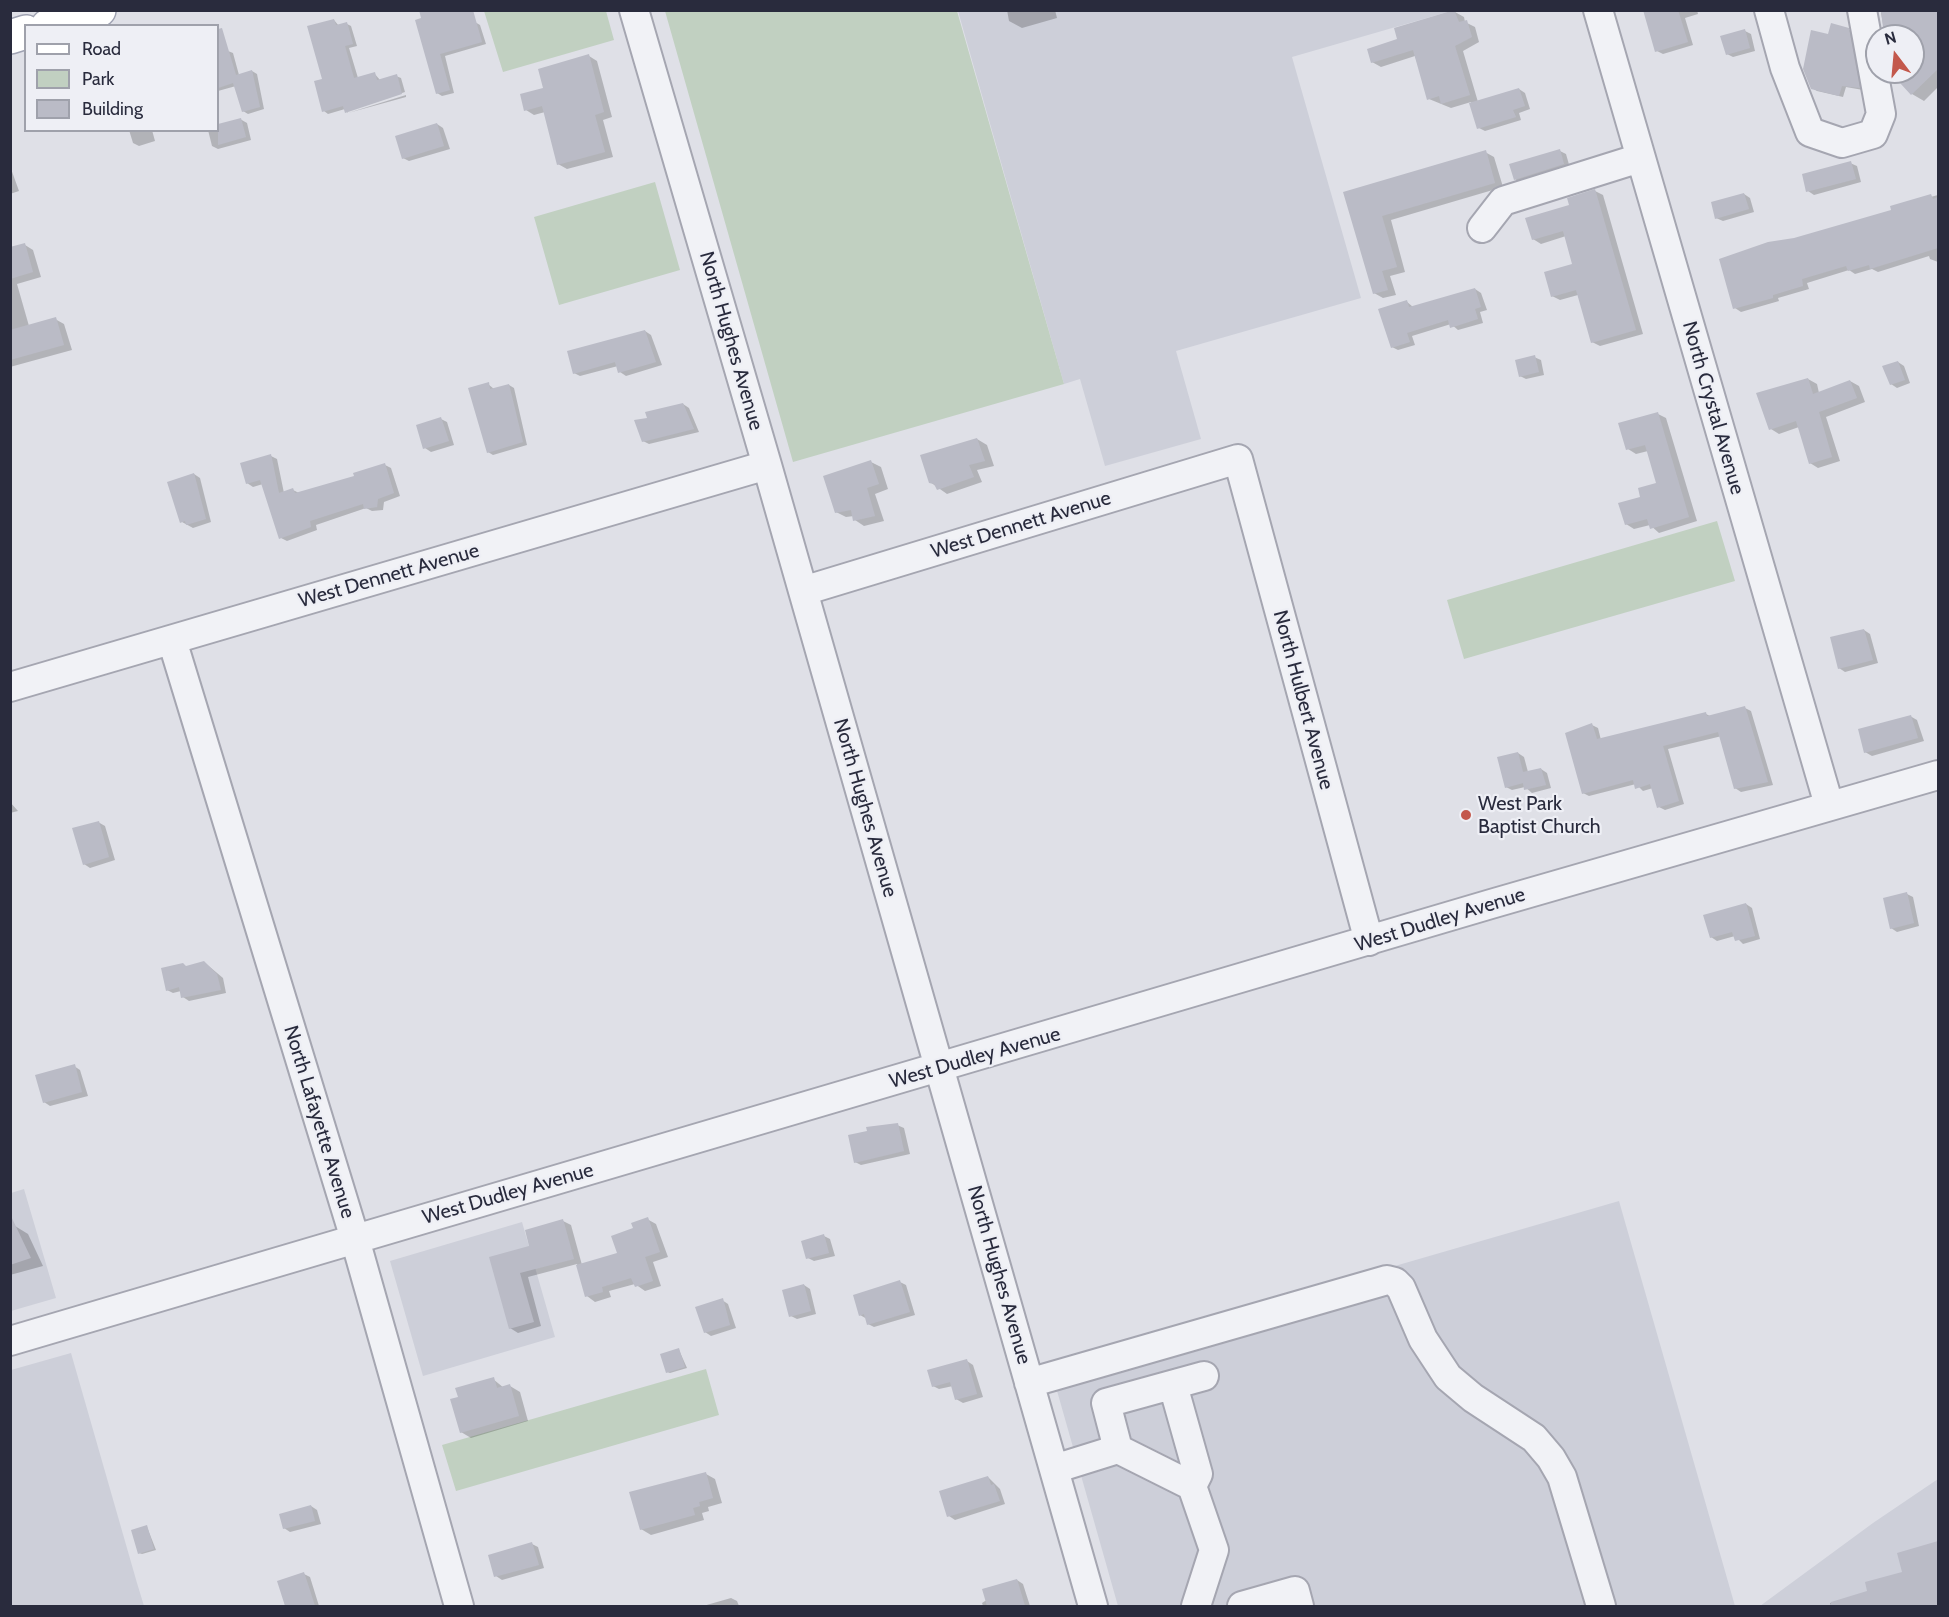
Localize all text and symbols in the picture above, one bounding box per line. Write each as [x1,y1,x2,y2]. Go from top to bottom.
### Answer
legend [24,24,219,132]
north arrow [1865,24,1925,84]
text: N [1882,27,1899,49]
text: Road [82,38,121,60]
text: Park [82,68,114,90]
text: Building [82,98,143,120]
street label: North Hughes Avenue [694,249,768,433]
street label: North Crystal Avenue [1677,319,1749,497]
street label: West Dennett Avenue [928,486,1114,564]
street label: West Dennett Avenue [296,539,482,613]
street label: North Hulbert Avenue [1268,608,1338,792]
street label: North Hughes Avenue [828,716,902,900]
place label: West Park Baptist Church [1478,792,1601,839]
marker: West Park Baptist Church [1459,808,1473,822]
street label: West Dudley Avenue [1352,883,1528,957]
street label: West Dudley Avenue [887,1022,1063,1094]
street label: North Lafayette Avenue [278,1023,360,1221]
street label: West Dudley Avenue [420,1158,596,1230]
street label: North Hughes Avenue [962,1183,1036,1367]

